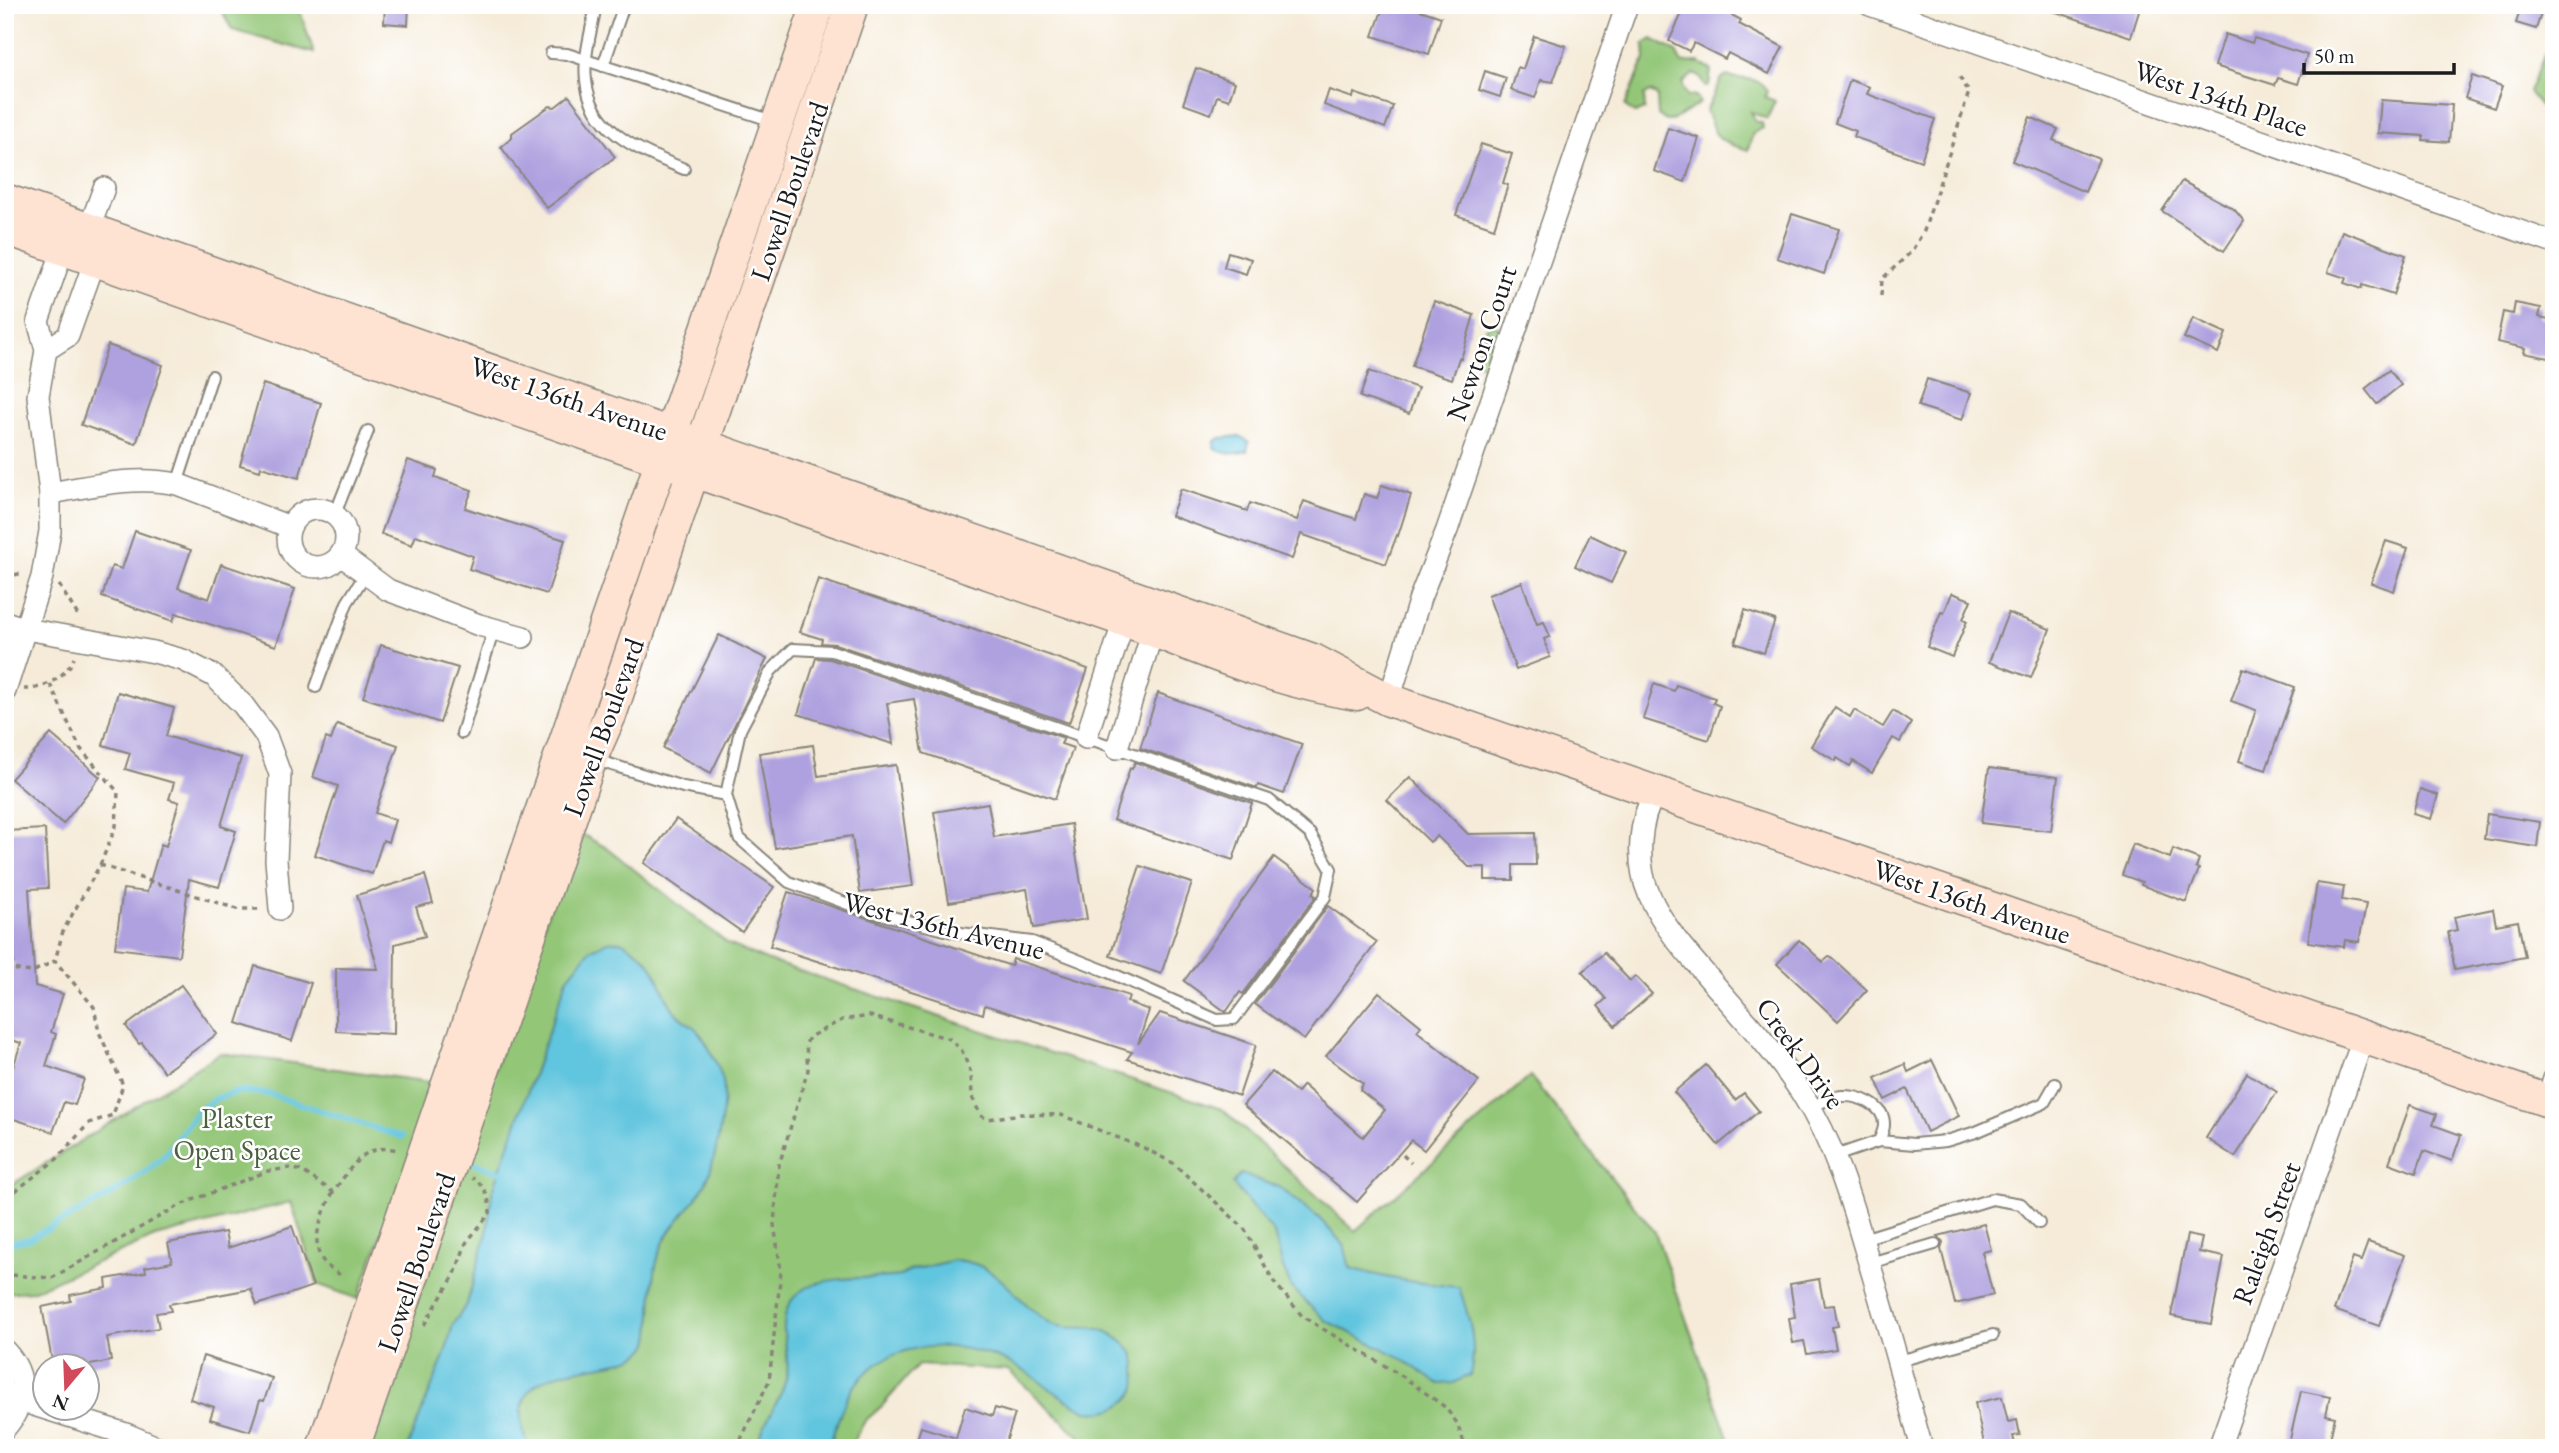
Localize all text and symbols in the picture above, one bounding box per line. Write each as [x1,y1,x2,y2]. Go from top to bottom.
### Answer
scale bar [2304,32,2454,76]
text: 50 m [2314,42,2355,69]
street label: West 134th Place [2129,51,2313,145]
street label: Lowell Boulevard [741,96,837,285]
street label: Newton Court [1438,260,1524,425]
street label: West 136th Avenue [465,347,673,449]
street label: Lowell Boulevard [554,632,652,821]
street label: West 136th Avenue [1868,850,2076,952]
street label: West 136th Avenue [839,883,1049,967]
street label: Creek Drive [1748,990,1854,1116]
park label: Plaster Open Space [173,1100,301,1168]
street label: Raleigh Street [2224,1156,2309,1309]
street label: Lowell Boulevard [368,1167,464,1356]
north arrow [32,1352,102,1422]
text: N [49,1388,72,1417]

